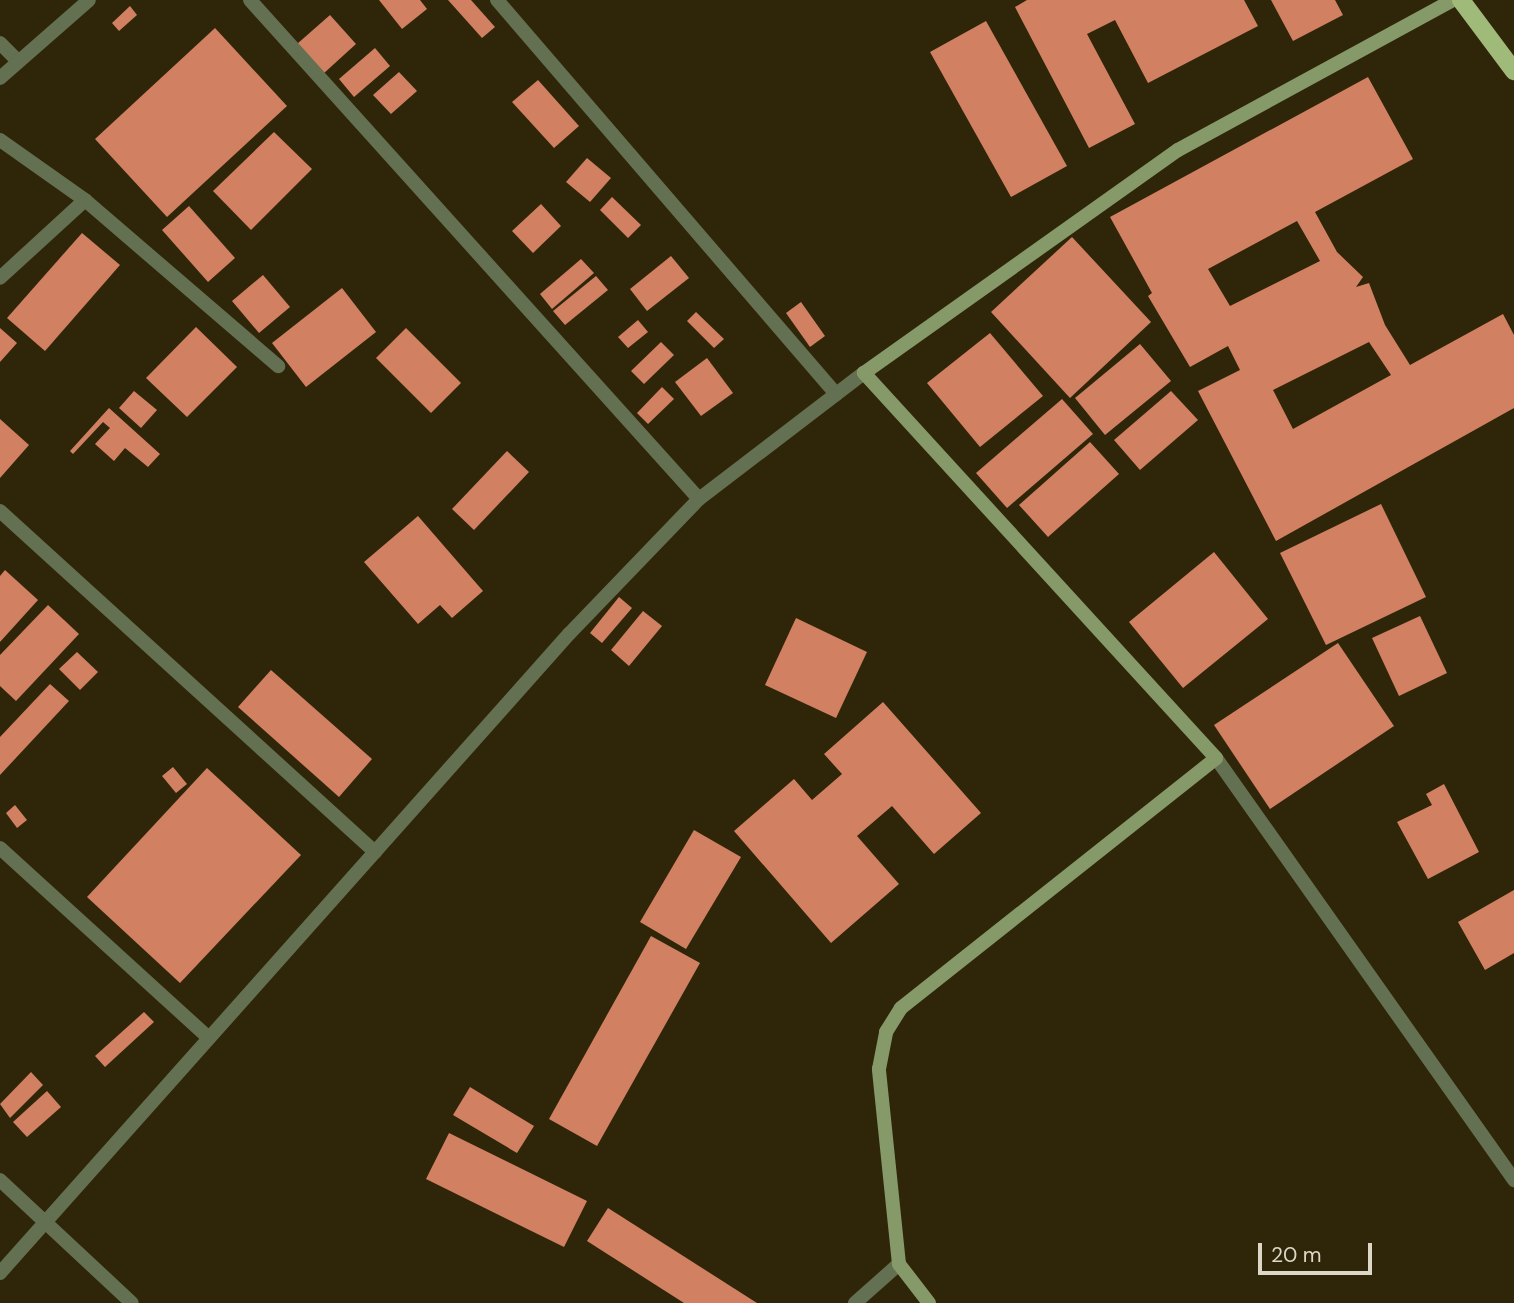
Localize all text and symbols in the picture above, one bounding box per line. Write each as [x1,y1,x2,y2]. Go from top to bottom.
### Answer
scale bar [1262,1230,1376,1274]
text: 20 m [1271,1241,1322,1269]

